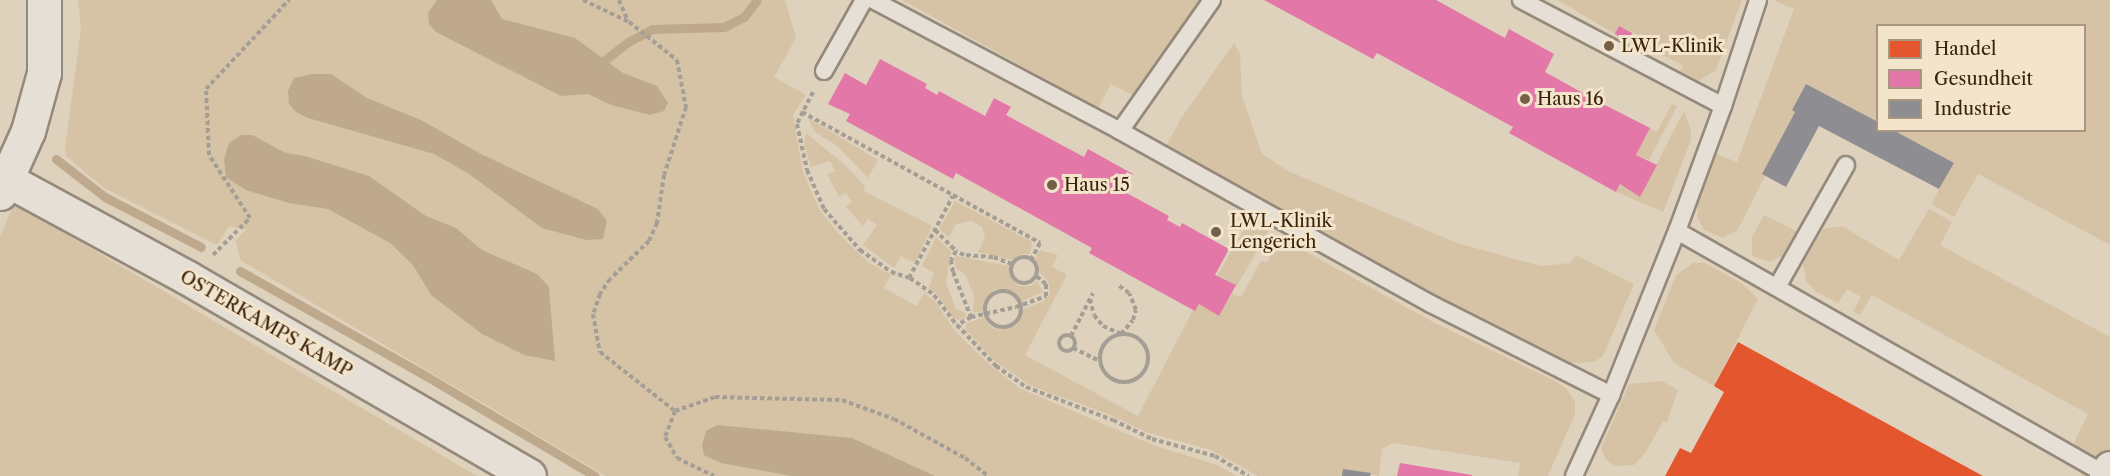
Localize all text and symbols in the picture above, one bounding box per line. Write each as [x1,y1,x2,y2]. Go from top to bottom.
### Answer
legend [1876,24,2086,132]
place label: LWL-Klinik [1621,35,1723,57]
text: Handel [1934,38,1996,60]
marker: LWL-Klinik [1602,39,1616,53]
text: Gesundheit [1934,68,2033,90]
place label: Haus 16 [1537,88,1604,110]
marker: Haus 16 [1518,92,1532,106]
text: Industrie [1934,98,2011,120]
place label: Haus 15 [1064,174,1130,196]
marker: Haus 15 [1045,178,1059,192]
place label: LWL-Klinik Lengerich [1230,211,1332,254]
marker: LWL-Klinik Lengerich [1207,223,1225,241]
street label: OSTERKAMPS KAMP [176,266,356,382]

